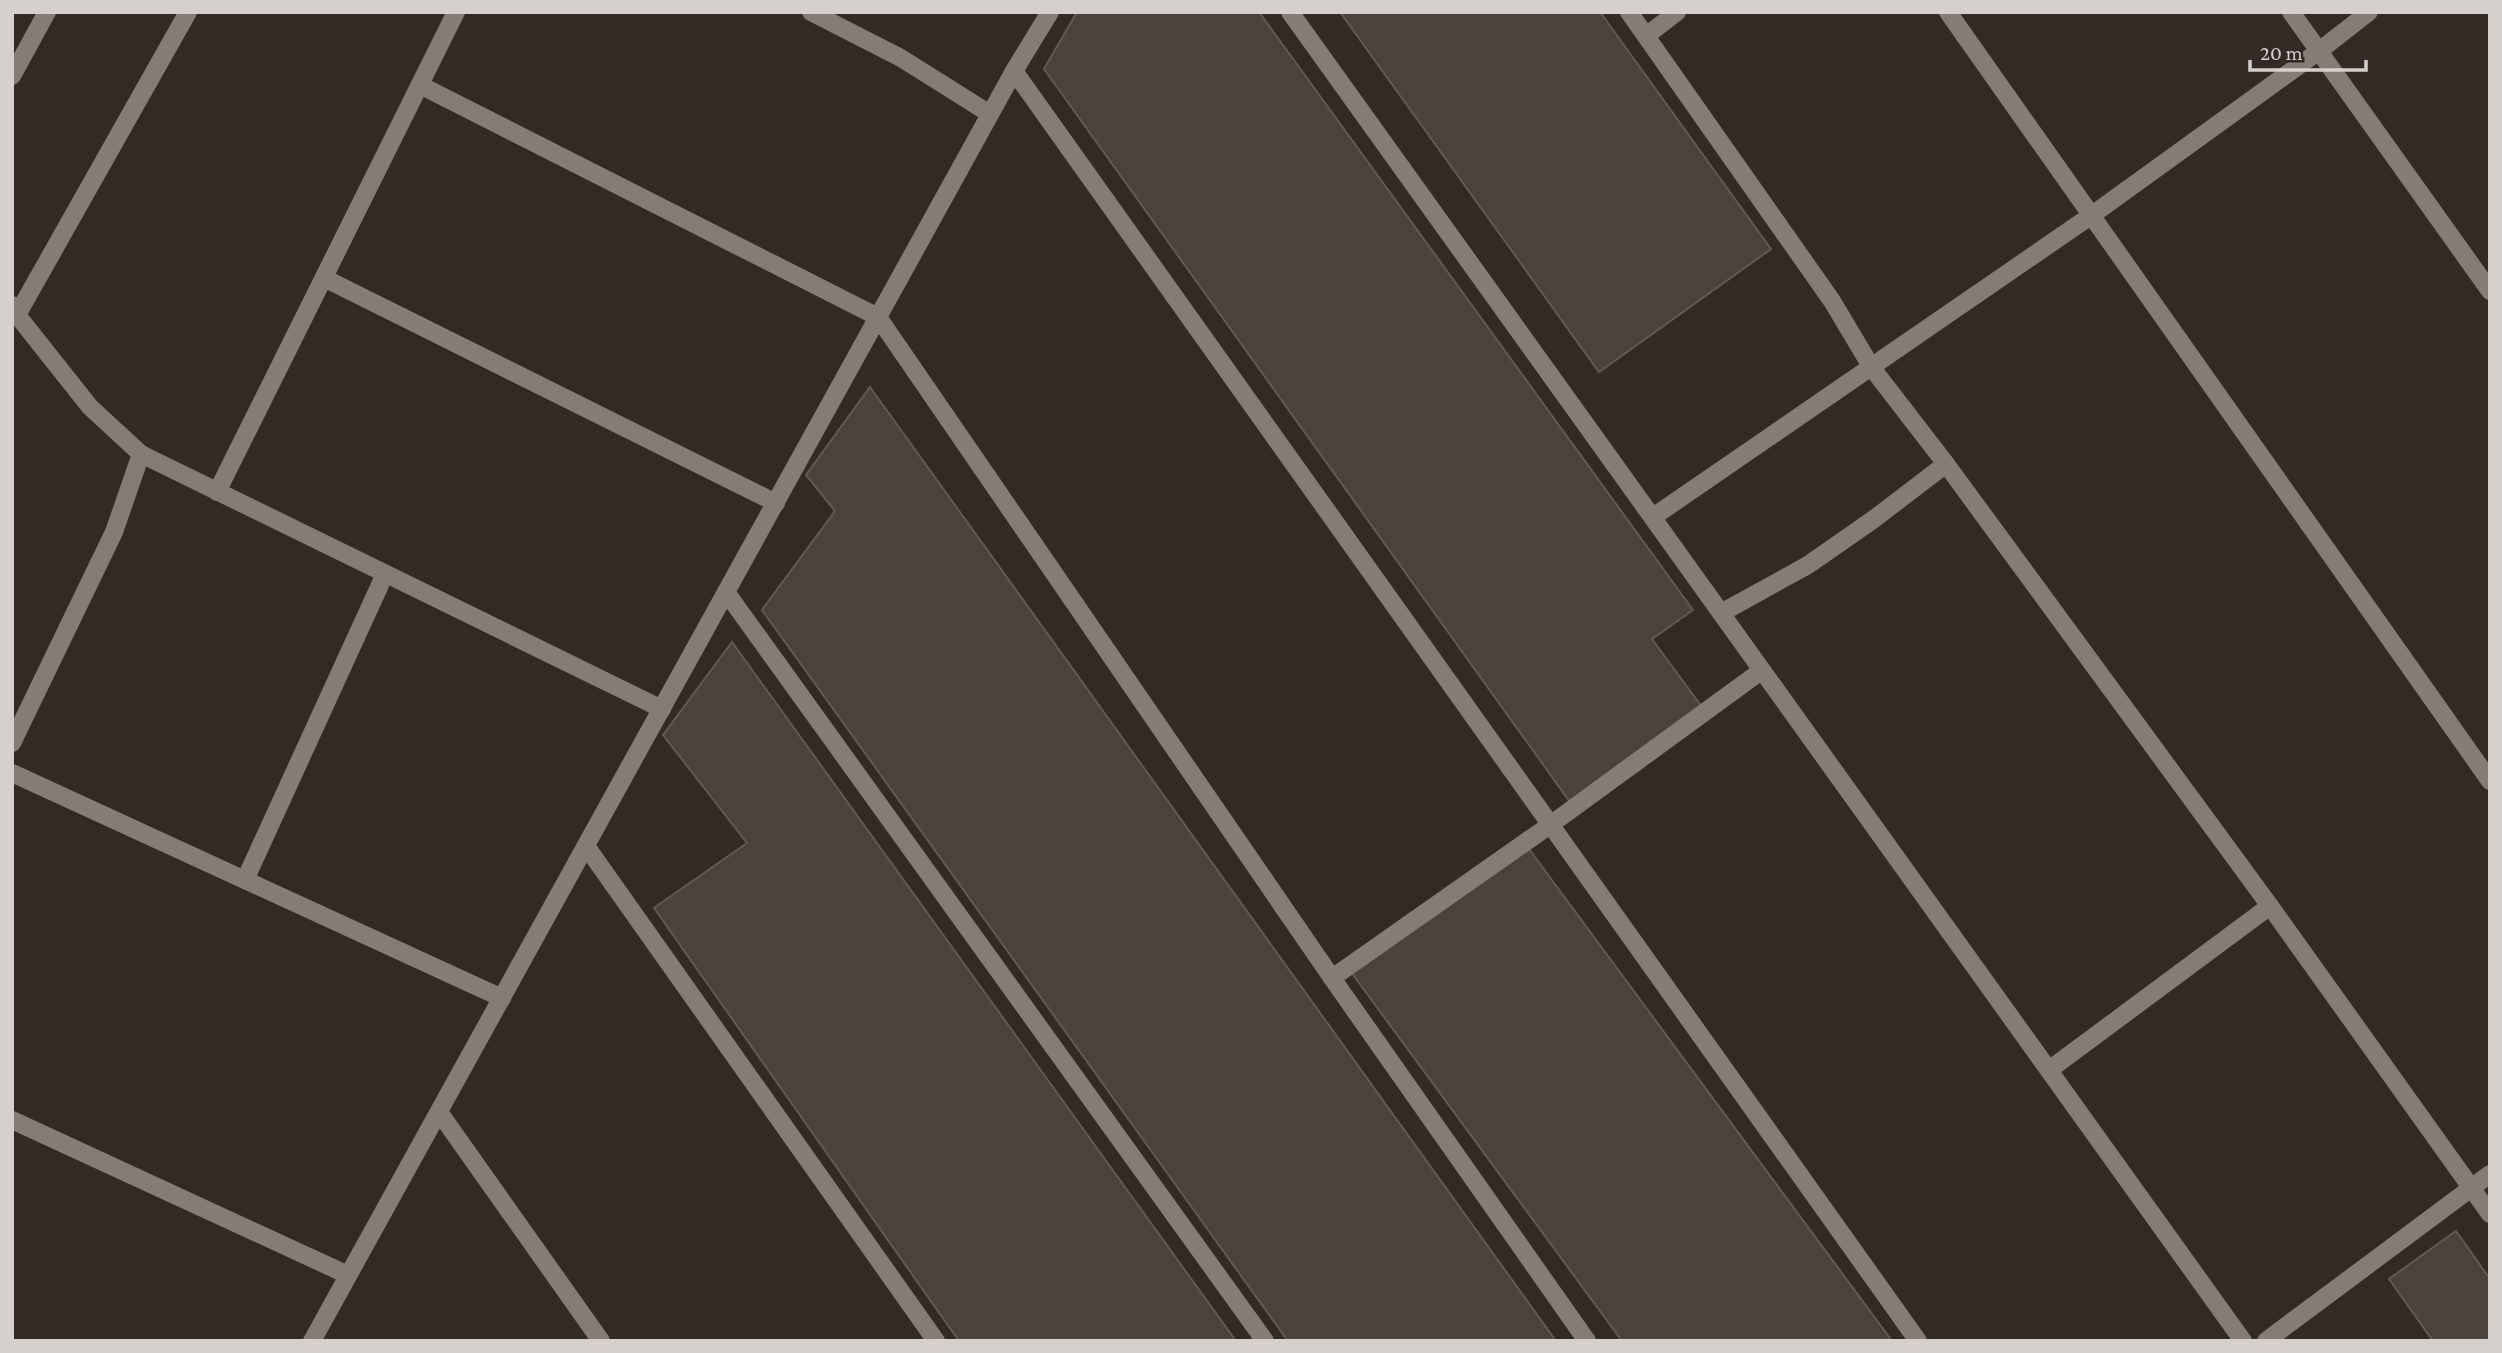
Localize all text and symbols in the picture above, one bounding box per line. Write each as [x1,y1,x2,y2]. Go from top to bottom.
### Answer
scale bar [2250,28,2366,72]
text: 20 m [2260,41,2303,65]

